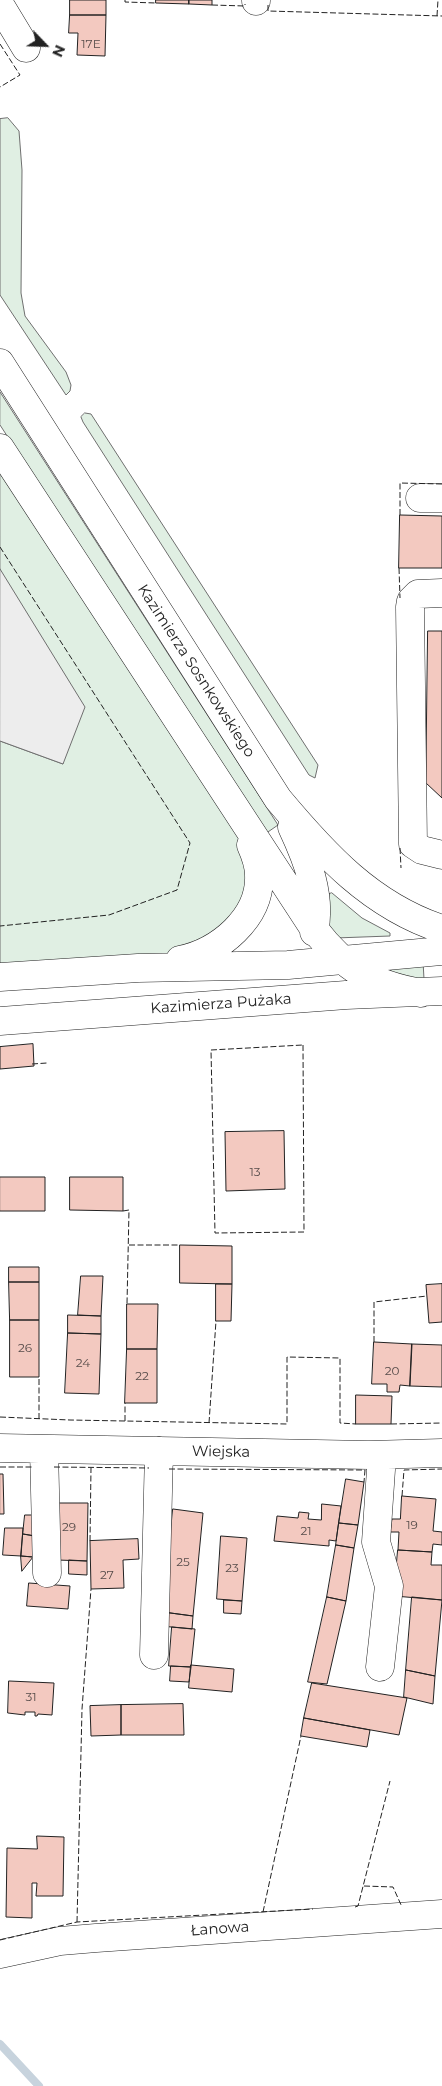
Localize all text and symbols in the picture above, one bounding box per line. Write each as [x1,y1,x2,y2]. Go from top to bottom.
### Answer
north arrow [20,20,70,70]
house number: 17E [81,37,101,51]
text: N [48,42,69,60]
street label: Kazimierza Sosnkowskiego [133,581,259,761]
street label: Kazimierza Pużaka [150,990,292,1018]
house number: 13 [249,1165,261,1179]
house number: 26 [18,1341,32,1355]
house number: 24 [76,1356,90,1370]
house number: 20 [385,1364,399,1378]
house number: 22 [135,1369,149,1383]
street label: Wiejska [192,1442,250,1462]
house number: 19 [406,1518,418,1532]
house number: 29 [62,1520,76,1534]
house number: 21 [300,1524,312,1538]
house number: 25 [176,1555,190,1569]
house number: 23 [225,1561,239,1575]
house number: 27 [100,1568,114,1582]
house number: 31 [25,1690,37,1704]
street label: Łanowa [190,1918,250,1940]

